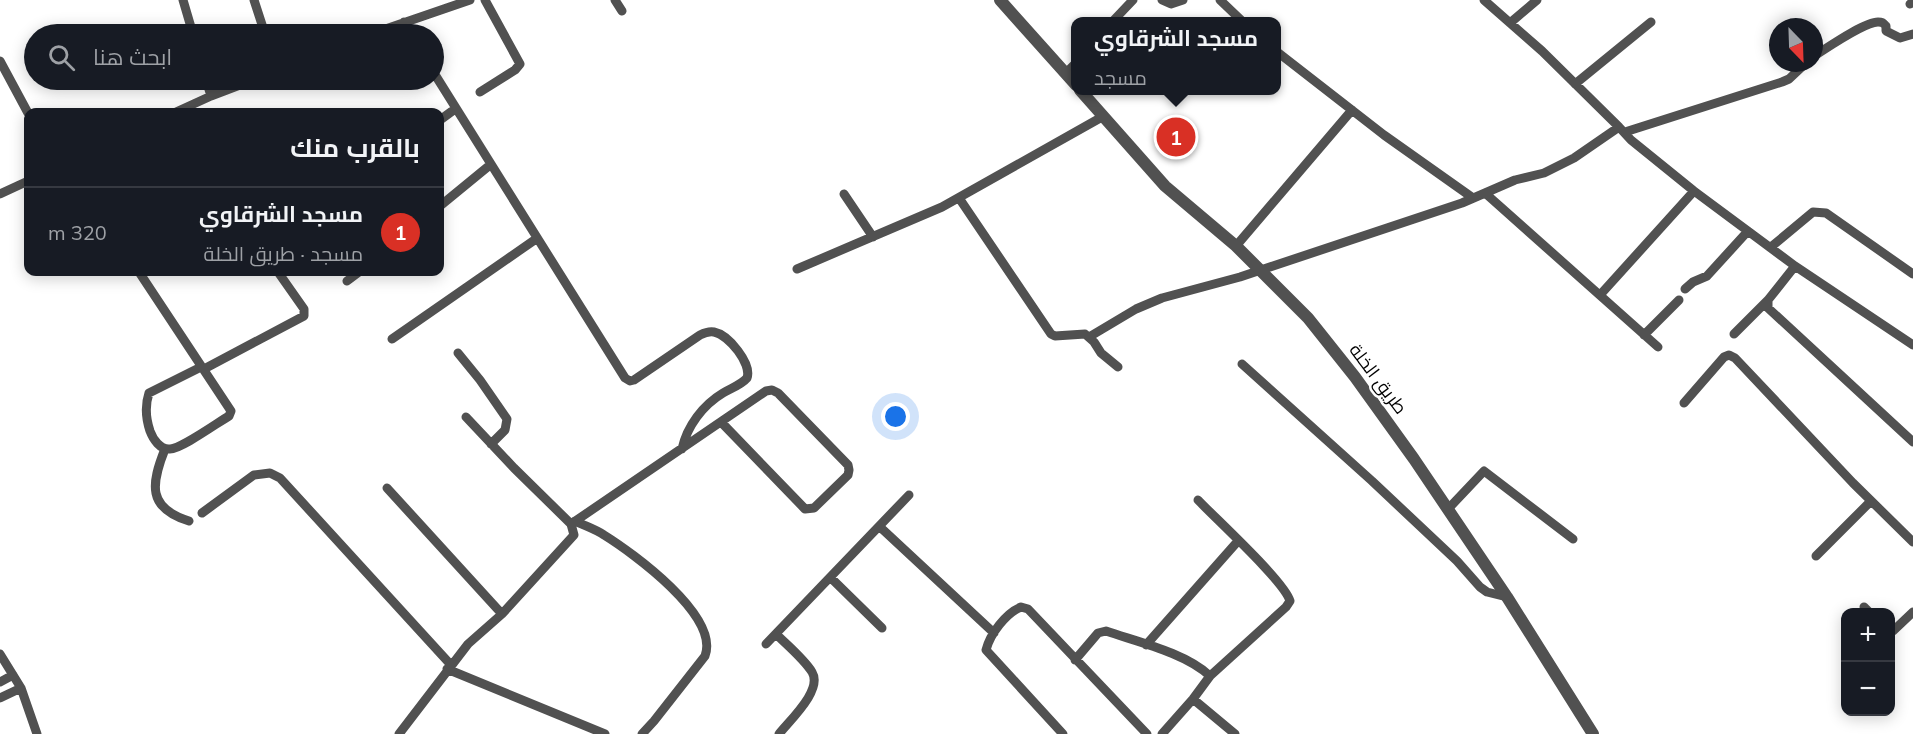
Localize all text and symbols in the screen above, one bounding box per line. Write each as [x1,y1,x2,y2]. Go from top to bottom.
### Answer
popup [1071,17,1281,95]
north arrow [1769,18,1823,72]
search box [24,24,444,90]
text: مسجد الشرقاوي [1094,24,1258,52]
icon: search [45,41,78,74]
text: ابحث هنا [93,43,172,71]
text: مسجد [1094,65,1147,90]
pin: 1 [1156,114,1196,160]
text: بالقرب منك [290,131,420,164]
text: مسجد الشرقاوي [199,200,363,228]
text: 320 m [48,220,107,245]
text: 1 [395,220,407,245]
text: مسجد · طريق الخلة [204,241,363,266]
street label: طريق الخلة [1344,339,1412,419]
your location [881,402,910,431]
map controls [1841,608,1895,716]
button: + [1841,608,1895,662]
button: − [1841,662,1895,716]

